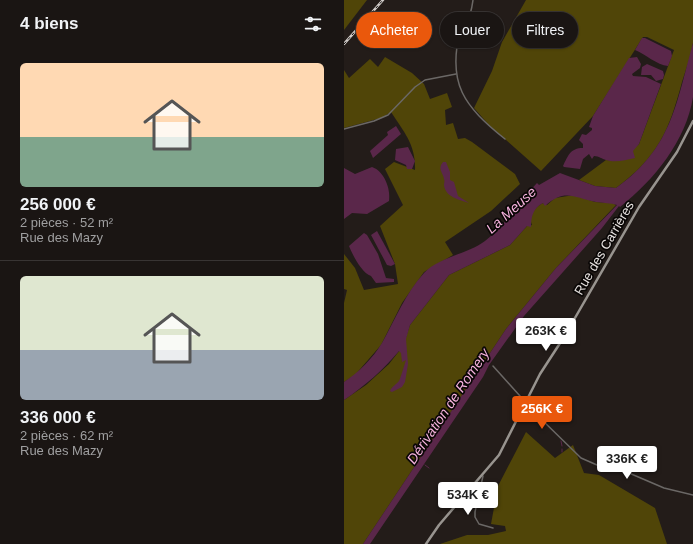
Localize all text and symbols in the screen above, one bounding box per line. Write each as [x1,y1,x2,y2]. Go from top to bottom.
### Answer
chip: Acheter [356,12,432,48]
chip: Louer [440,12,504,48]
chip: Filtres [512,12,578,48]
icon: filters [302,13,324,35]
text: 4 biens [20,14,79,33]
icon: home [136,89,208,161]
water label: La Meuse [483,183,539,237]
text: 256 000 € [20,195,96,214]
street label: Rue des Carrières [571,198,637,297]
text: 2 pièces · 52 m² [20,215,113,230]
text: Rue des Mazy [20,230,103,245]
icon: home [136,302,208,374]
pin: 263K € [513,318,579,352]
text: 263K € [525,323,567,338]
water label: Dérivation de Romery [404,345,493,467]
pin: 256K € [509,396,575,430]
text: 256K € [521,401,563,416]
text: 336 000 € [20,408,96,427]
text: 2 pièces · 62 m² [20,428,113,443]
text: Rue des Mazy [20,443,103,458]
pin: 336K € [594,446,660,480]
text: 336K € [606,451,648,466]
pin: 534K € [435,482,501,516]
text: 534K € [447,487,489,502]

